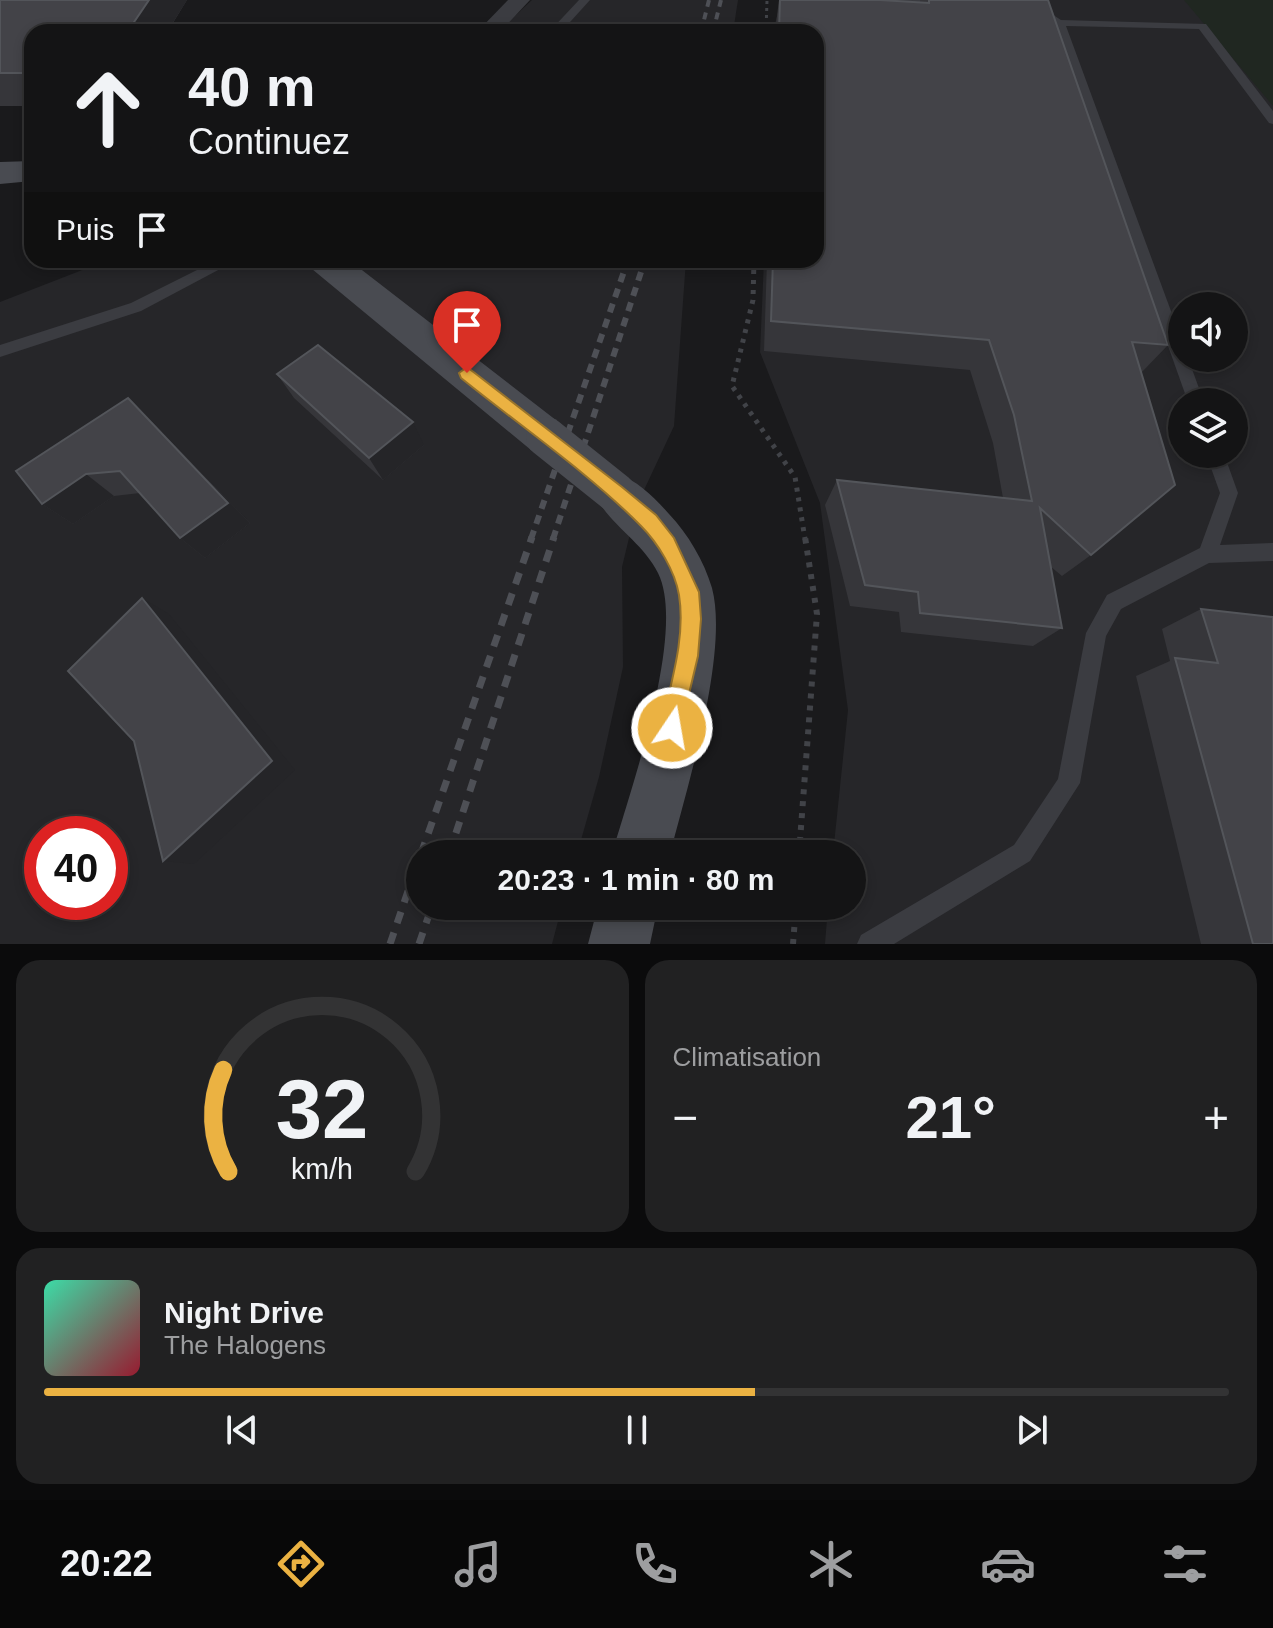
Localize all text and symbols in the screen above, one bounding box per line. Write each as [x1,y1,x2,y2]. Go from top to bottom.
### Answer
text: 40 m [188,55,316,118]
icon: ahead [56,56,160,160]
text: Continuez [188,121,350,162]
icon: arrive [130,208,174,252]
text: Puis [56,213,114,246]
pin [433,291,501,373]
map controls [1168,292,1248,468]
button: sound [1168,292,1248,372]
icon: arrive [445,303,489,347]
button: layers [1168,388,1248,468]
position arrow [630,686,714,770]
speed limit sign: 40 [24,816,128,920]
text: 20:23 · 1 min · 80 m [498,863,774,896]
text: Climatisation [673,1042,821,1072]
text: 32 [276,1063,369,1156]
text: 21° [905,1084,996,1151]
text: − [673,1093,698,1142]
text: + [1203,1093,1229,1142]
text: km/h [291,1153,353,1185]
text: Night Drive [164,1296,324,1329]
text: The Halogens [164,1330,326,1360]
icon: previous [220,1408,264,1452]
icon: pause [615,1408,659,1452]
icon: next [1010,1408,1054,1452]
icon: directions [273,1536,329,1592]
icon: music [450,1536,506,1592]
icon: phone [627,1536,683,1592]
icon: climate [803,1536,859,1592]
icon: car [980,1536,1036,1592]
icon: filters [1157,1536,1213,1592]
text: 20:22 [60,1543,152,1584]

